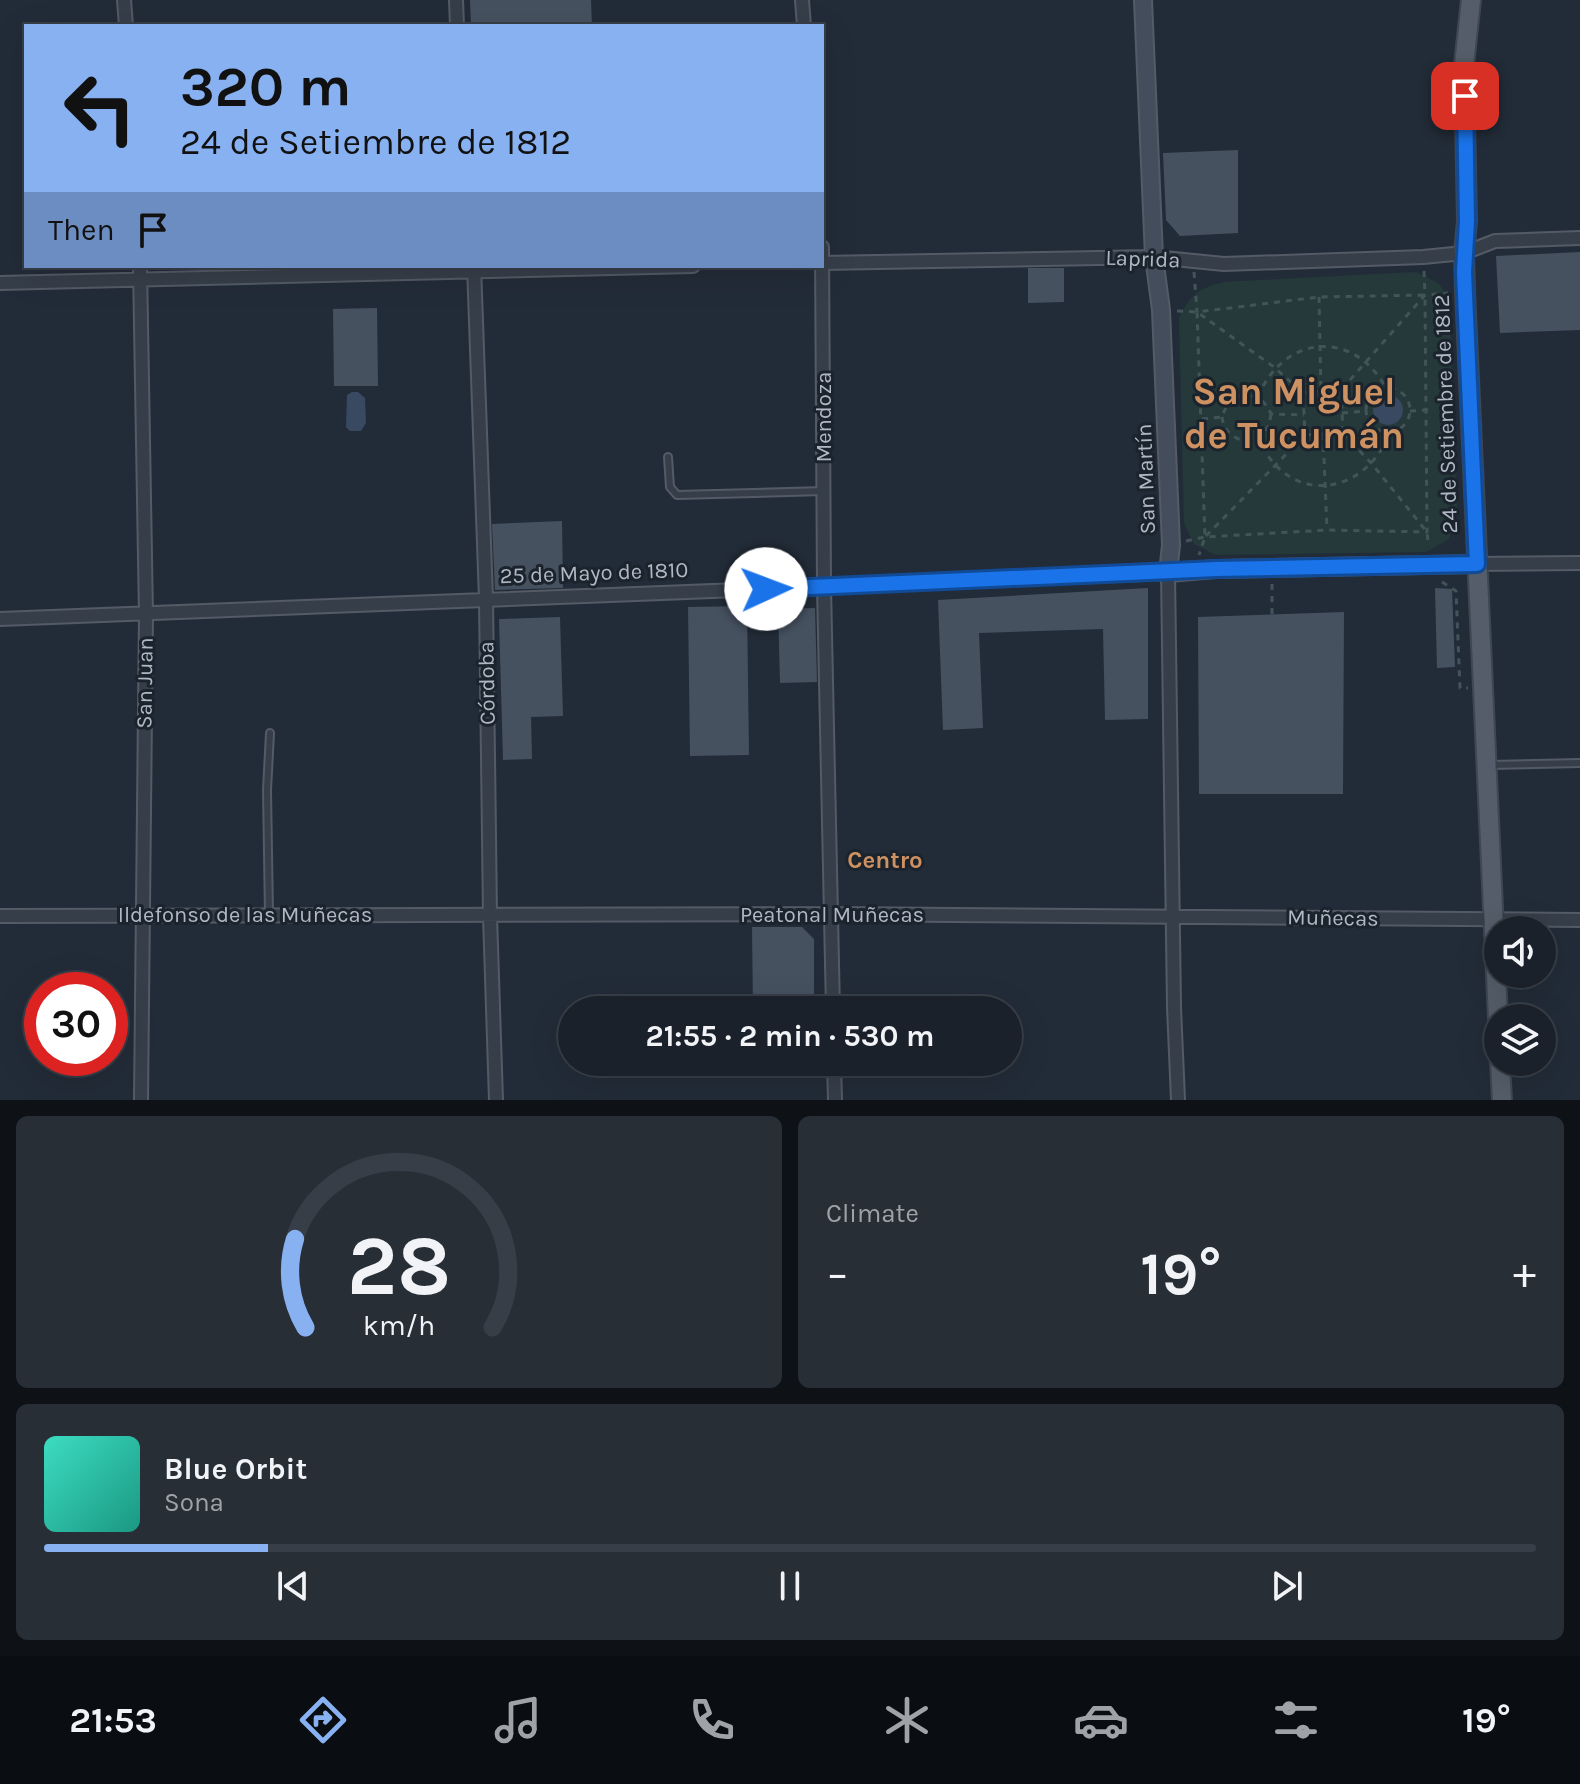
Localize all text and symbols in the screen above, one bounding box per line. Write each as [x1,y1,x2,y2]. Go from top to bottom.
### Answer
text: 320 m [180,54,351,119]
icon: left [48,56,152,160]
pin [1431,62,1499,130]
icon: arrive [1443,74,1487,118]
text: 24 de Setiembre de 1812 [180,121,571,163]
icon: arrive [131,208,175,252]
text: Then [48,212,115,248]
street label: Laprida [1105,245,1181,273]
street label: 24 de Setiembre de 1812 [1429,294,1463,534]
district label: San Miguel de Tucumán [1184,369,1404,458]
street label: Mendoza [811,372,837,462]
street label: San Martín [1131,423,1161,535]
position arrow [724,547,808,631]
street label: 25 de Mayo de 1810 [499,557,689,589]
street label: San Juan [131,637,159,729]
street label: Córdoba [473,641,501,725]
district label: Centro [847,846,923,874]
street label: Ildefonso de las Muñecas [118,902,372,928]
street label: Peatonal Muñecas [740,902,924,928]
street label: Muñecas [1287,904,1379,932]
map controls [1484,916,1556,1076]
button: sound [1484,916,1556,988]
speed limit sign: 30 [24,972,128,1076]
button: layers [1484,1004,1556,1076]
text: 21:55 · 2 min · 530 m [645,1018,935,1054]
text: Climate [826,1198,919,1229]
text: 28 [347,1218,451,1315]
text: 19° [1140,1239,1222,1309]
text: − [826,1248,849,1299]
text: + [1513,1248,1536,1299]
text: km/h [363,1309,435,1342]
text: Blue Orbit [164,1451,307,1487]
text: Sona [164,1487,224,1518]
icon: previous [271,1564,315,1608]
icon: pause [768,1564,812,1608]
icon: next [1265,1564,1309,1608]
icon: directions [295,1692,351,1748]
icon: music [490,1692,546,1748]
icon: phone [684,1692,740,1748]
icon: climate [879,1692,935,1748]
icon: car [1073,1692,1129,1748]
icon: filters [1268,1692,1324,1748]
text: 21:53 [69,1699,157,1741]
text: 19° [1462,1699,1511,1741]

